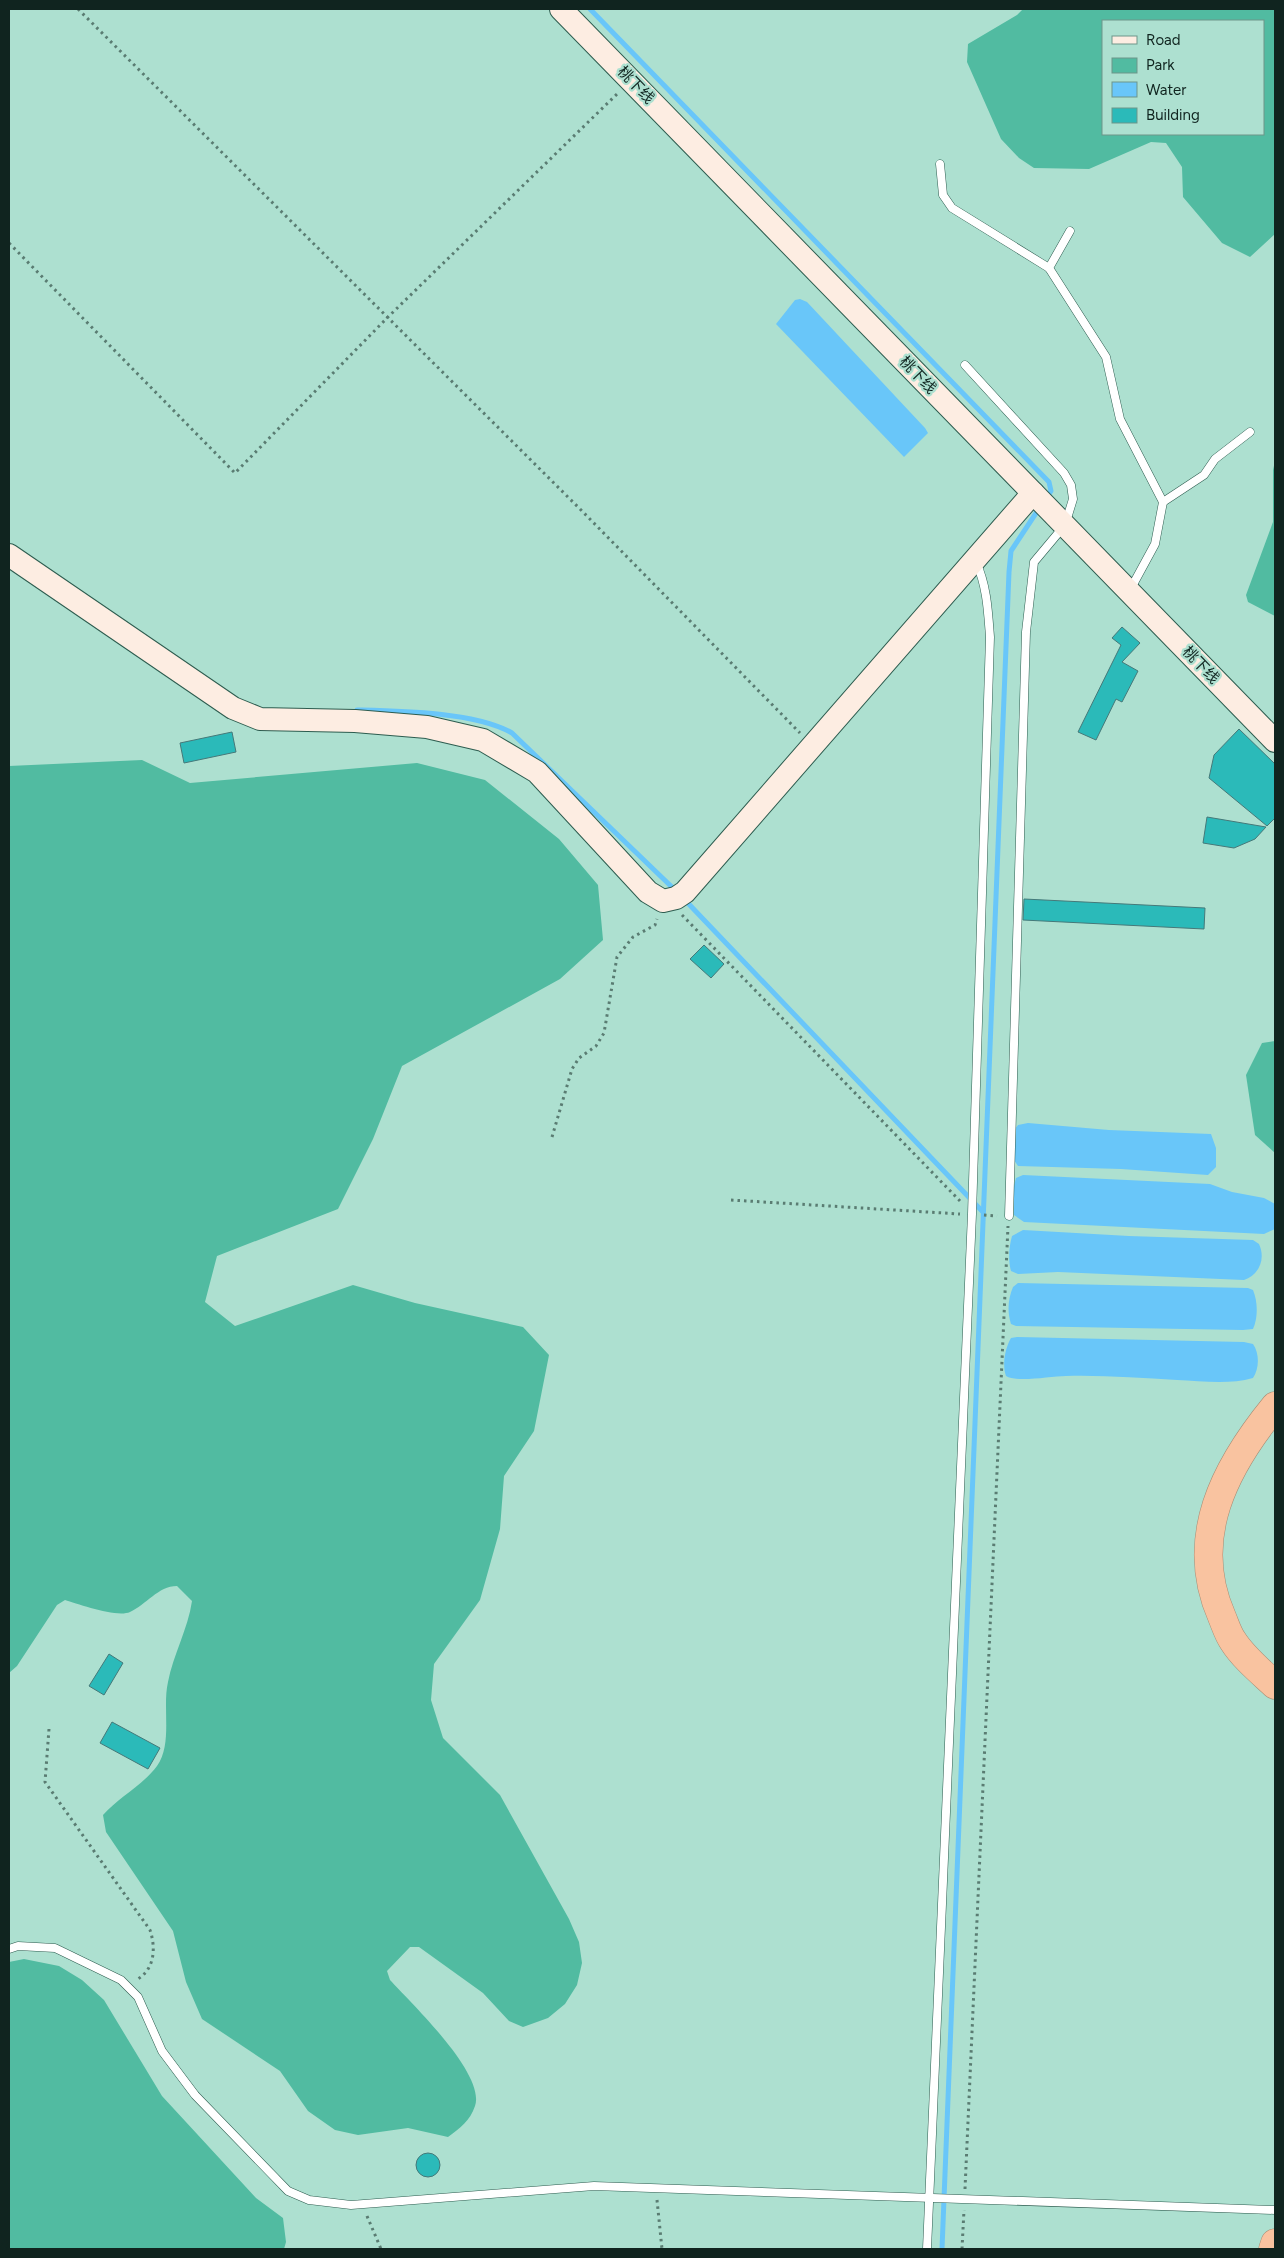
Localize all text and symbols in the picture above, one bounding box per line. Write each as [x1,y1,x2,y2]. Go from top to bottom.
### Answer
legend [1102,20,1264,135]
text: Road [1146,31,1181,49]
text: Park [1146,56,1175,74]
street label: 桃下线 [614,63,658,107]
text: Water [1146,81,1186,99]
text: Building [1146,106,1200,124]
street label: 桃下线 [896,353,940,397]
street label: 桃下线 [1179,643,1223,687]

